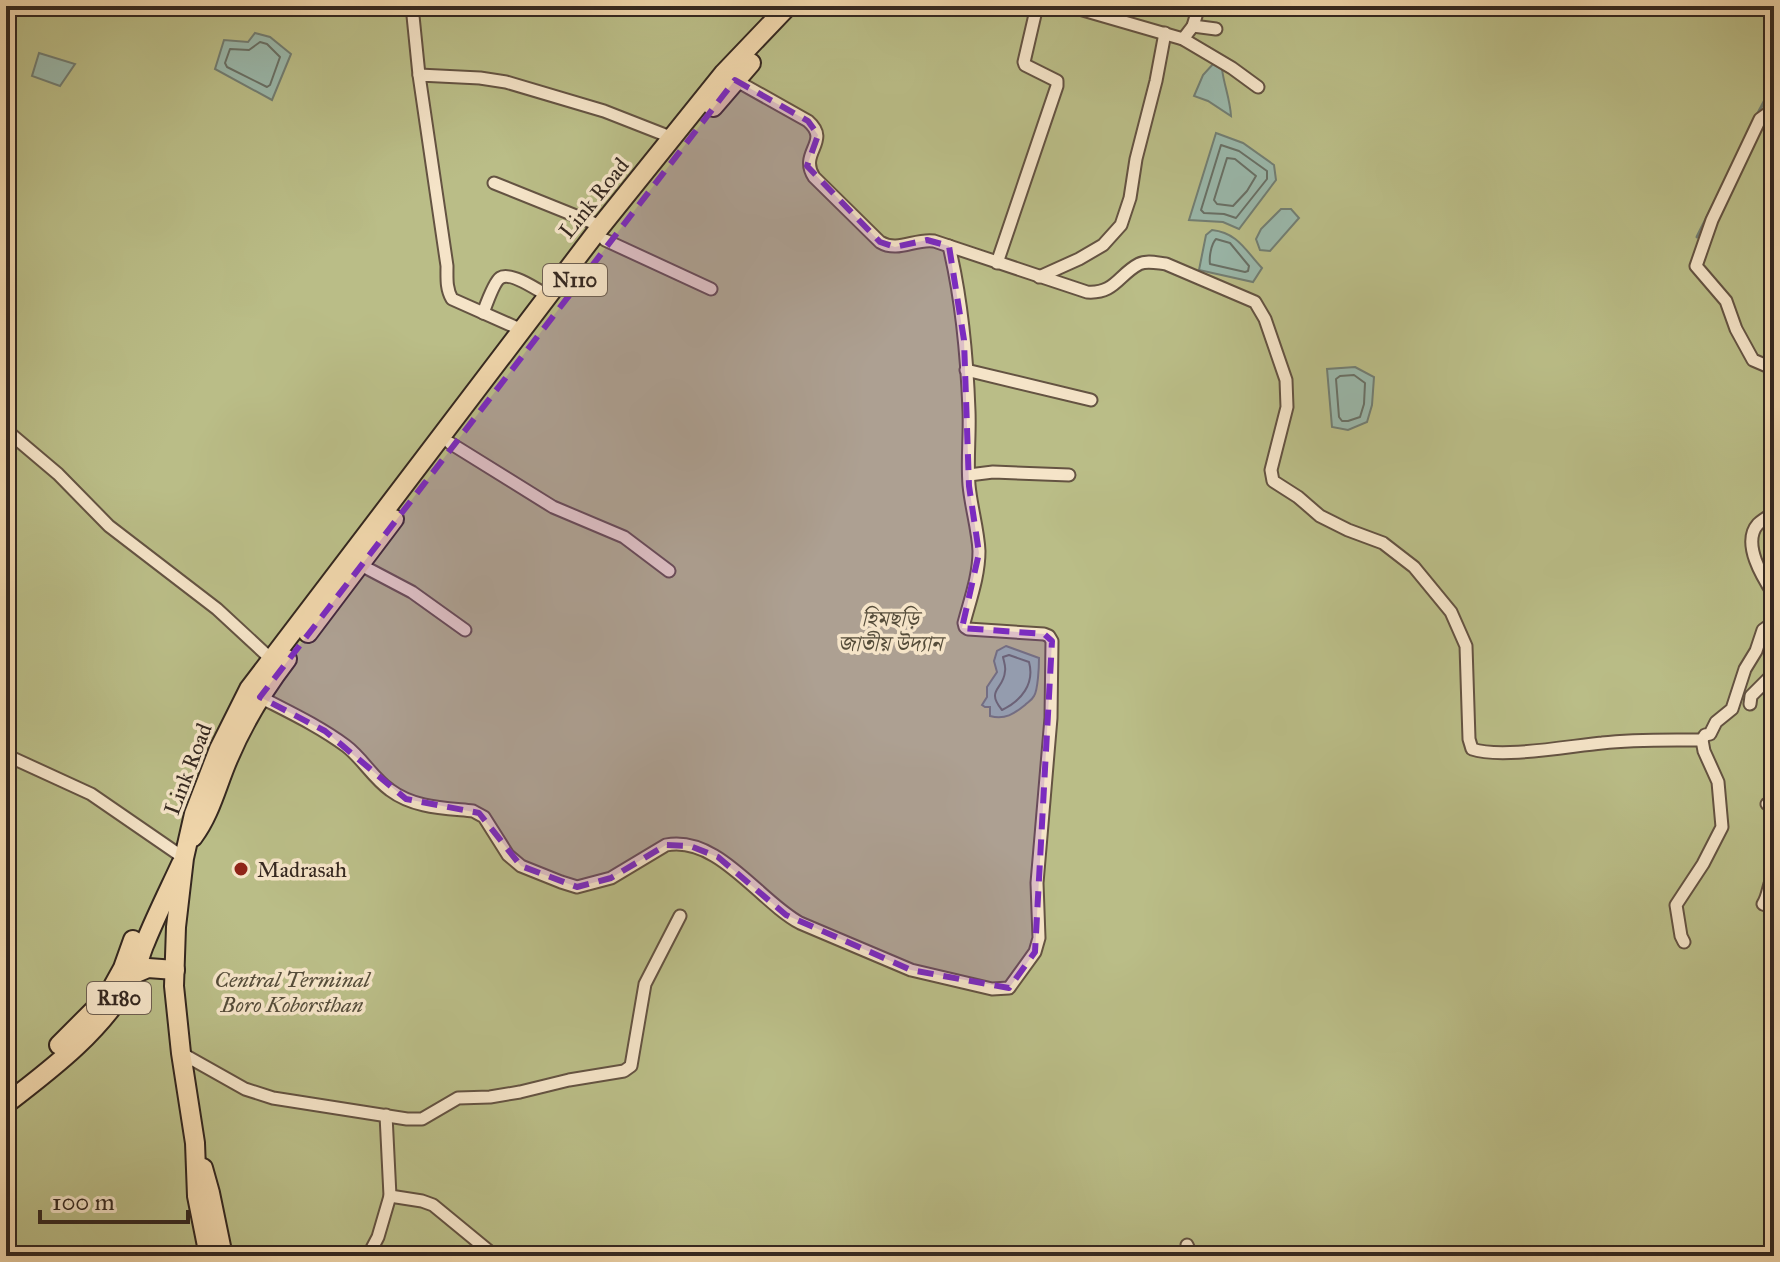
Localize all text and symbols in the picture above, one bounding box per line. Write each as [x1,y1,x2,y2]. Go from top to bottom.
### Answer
street label: Link Road [553,152,635,244]
road number: N110 [543,264,607,296]
park label: হিমছড়ি জাতীয় উদ্যান [838,605,947,657]
street label: Link Road [158,719,218,819]
place label: Madrasah [257,856,347,883]
marker: Madrasah [232,860,250,878]
park label: Central Terminal Boro Koborsthan [214,966,372,1018]
road number: R180 [87,982,151,1014]
scale bar [40,1174,188,1224]
text: 100 m [52,1187,115,1217]

